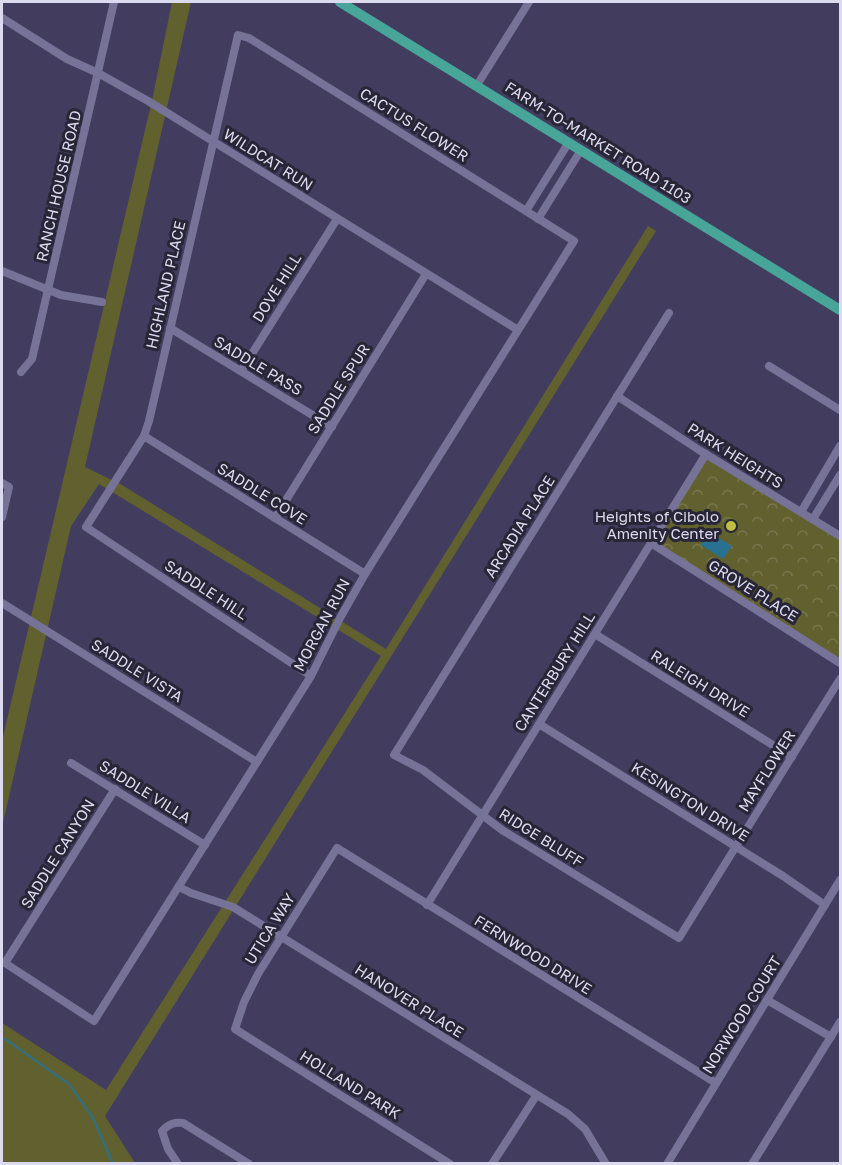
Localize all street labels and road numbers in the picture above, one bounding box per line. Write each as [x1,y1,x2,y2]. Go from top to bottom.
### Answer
street label: FARM-TO-MARKET ROAD 1103 [502,77,695,207]
street label: CACTUS FLOWER [357,83,472,165]
street label: RANCH HOUSE ROAD [32,108,84,263]
street label: WILDCAT RUN [220,124,317,194]
street label: HIGHLAND PLACE [142,219,188,350]
street label: DOVE HILL [248,249,305,325]
street label: SADDLE PASS [211,332,306,399]
street label: SADDLE SPUR [303,340,373,437]
street label: PARK HEIGHTS [685,419,787,492]
street label: SADDLE COVE [214,458,311,528]
street label: ARCADIA PLACE [480,472,558,581]
street label: GROVE PLACE [705,555,802,625]
street label: SADDLE HILL [162,556,252,623]
street label: MORGAN RUN [289,575,353,674]
street label: CANTERBURY HILL [510,608,598,734]
street label: SADDLE VISTA [89,635,187,705]
street label: RALEIGH DRIVE [648,646,753,721]
street label: MAYFLOWER [734,726,798,815]
street label: SADDLE VILLA [97,756,195,826]
street label: KESINGTON DRIVE [628,758,753,845]
street label: SADDLE CANYON [16,796,98,911]
street label: RIDGE BLUFF [496,804,587,870]
street label: UTICA WAY [240,889,298,967]
street label: FERNWOOD DRIVE [472,911,596,998]
street label: NORWOOD COURT [698,952,785,1076]
street label: HANOVER PLACE [352,959,467,1041]
street label: HOLLAND PARK [297,1046,404,1122]

